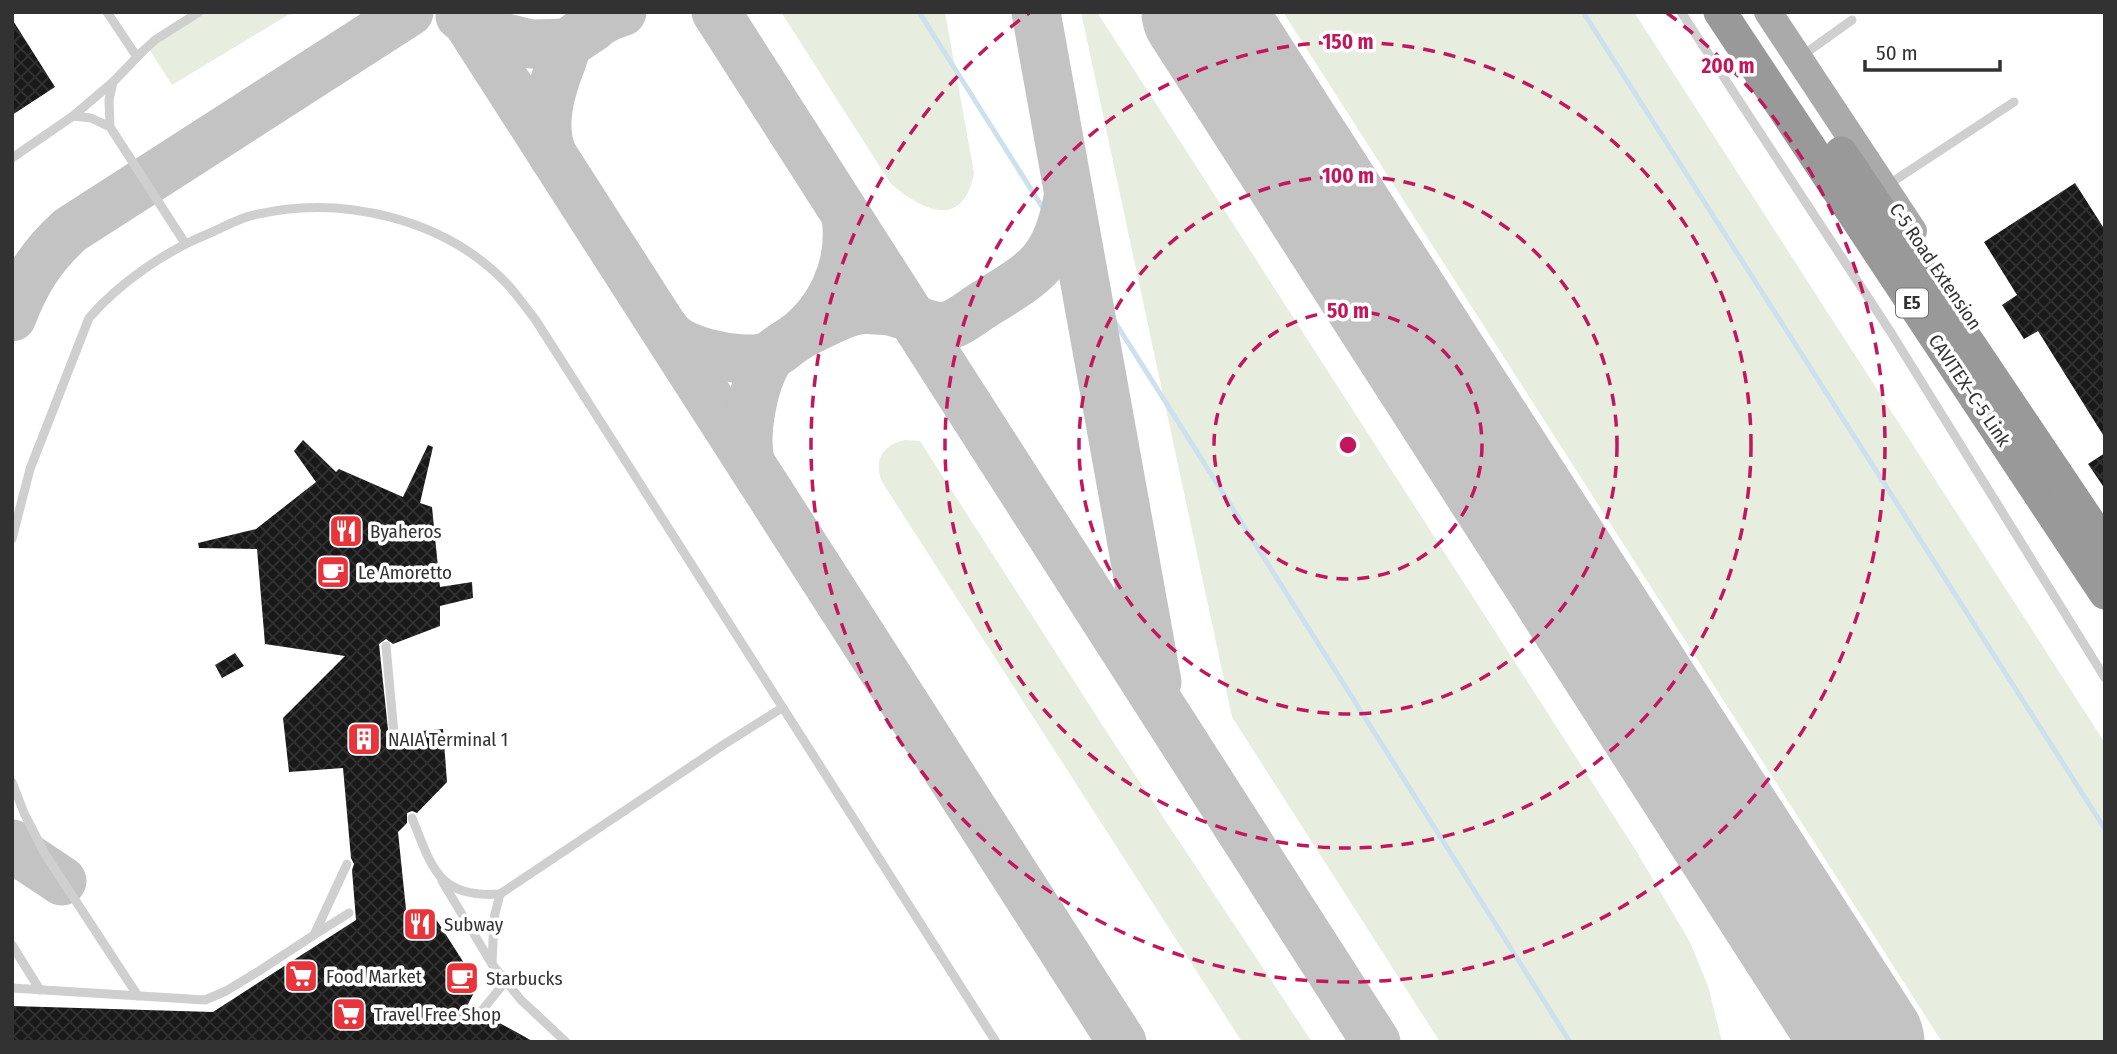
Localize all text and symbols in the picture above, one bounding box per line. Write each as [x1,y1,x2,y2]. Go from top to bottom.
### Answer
scale bar [1865,28,2000,72]
text: 150 m [1322,29,1374,55]
text: 50 m [1876,40,1918,66]
text: 200 m [1700,53,1755,79]
text: 100 m [1322,163,1374,189]
street label: C-5 Road Extension [1885,199,1986,334]
road number: E5 [1896,288,1928,318]
text: 50 m [1327,298,1369,324]
street label: CAVITEX–C-5 Link [1924,330,2016,451]
centre of rings [1336,433,1360,457]
restaurant icon: Byaheros [327,512,365,550]
place label: Byaheros [370,520,442,543]
cafe icon: Le Amoretto [314,553,352,591]
place label: Le Amoretto [358,561,452,584]
building icon: NAIA Terminal 1 [345,720,383,758]
place label: NAIA Terminal 1 [388,728,508,751]
restaurant icon: Subway [401,905,439,943]
place label: Subway [444,913,504,936]
supermarket icon: Food Market [282,957,320,995]
cafe icon: Starbucks [443,959,481,997]
place label: Food Market [326,965,423,988]
place label: Starbucks [486,967,563,990]
supermarket icon: Travel Free Shop [330,995,368,1033]
place label: Travel Free Shop [374,1003,501,1026]

